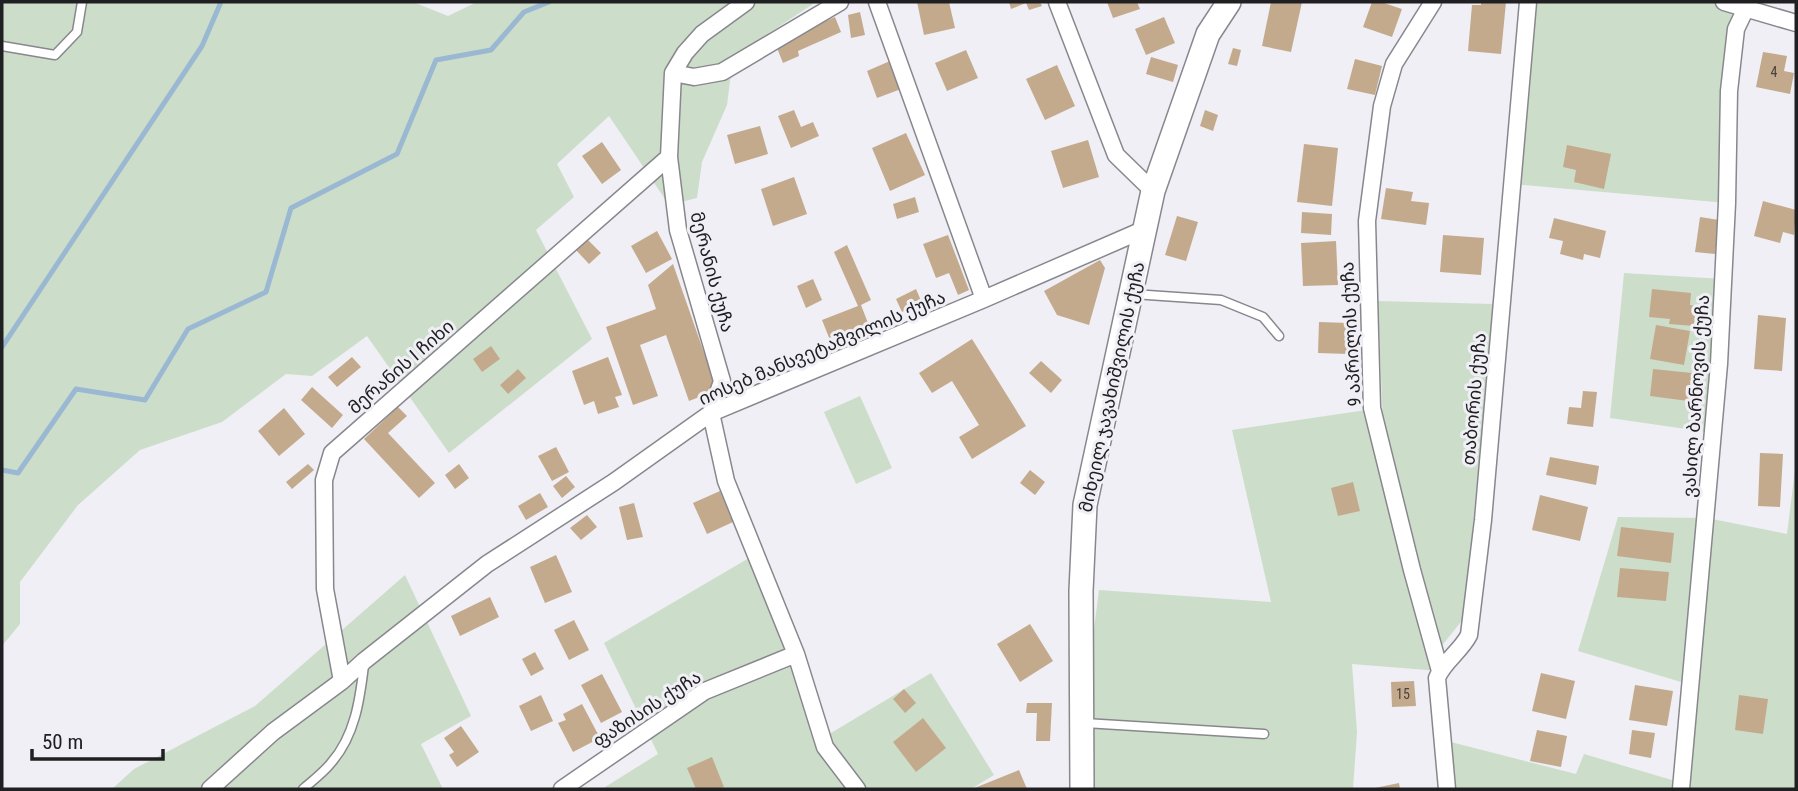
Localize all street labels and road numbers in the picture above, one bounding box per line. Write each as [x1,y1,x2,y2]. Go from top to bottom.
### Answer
street label: მერანის ქუჩა [685,209,739,335]
street label: მიხეილ ჯავახიშვილის ქუჩა [1075,260,1149,514]
street label: 9 აპრილის ქუჩა [1336,261,1366,407]
street label: იოსებ მანსვეტაშვილის ქუჩა [695,286,949,410]
street label: ვასილ ბარნოვის ქუჩა [1678,294,1714,498]
street label: მერანის I ჩიხი [344,315,458,419]
street label: თაბორის ქუჩა [1457,332,1491,466]
street label: ფაზისის ქუჩა [589,666,705,752]

